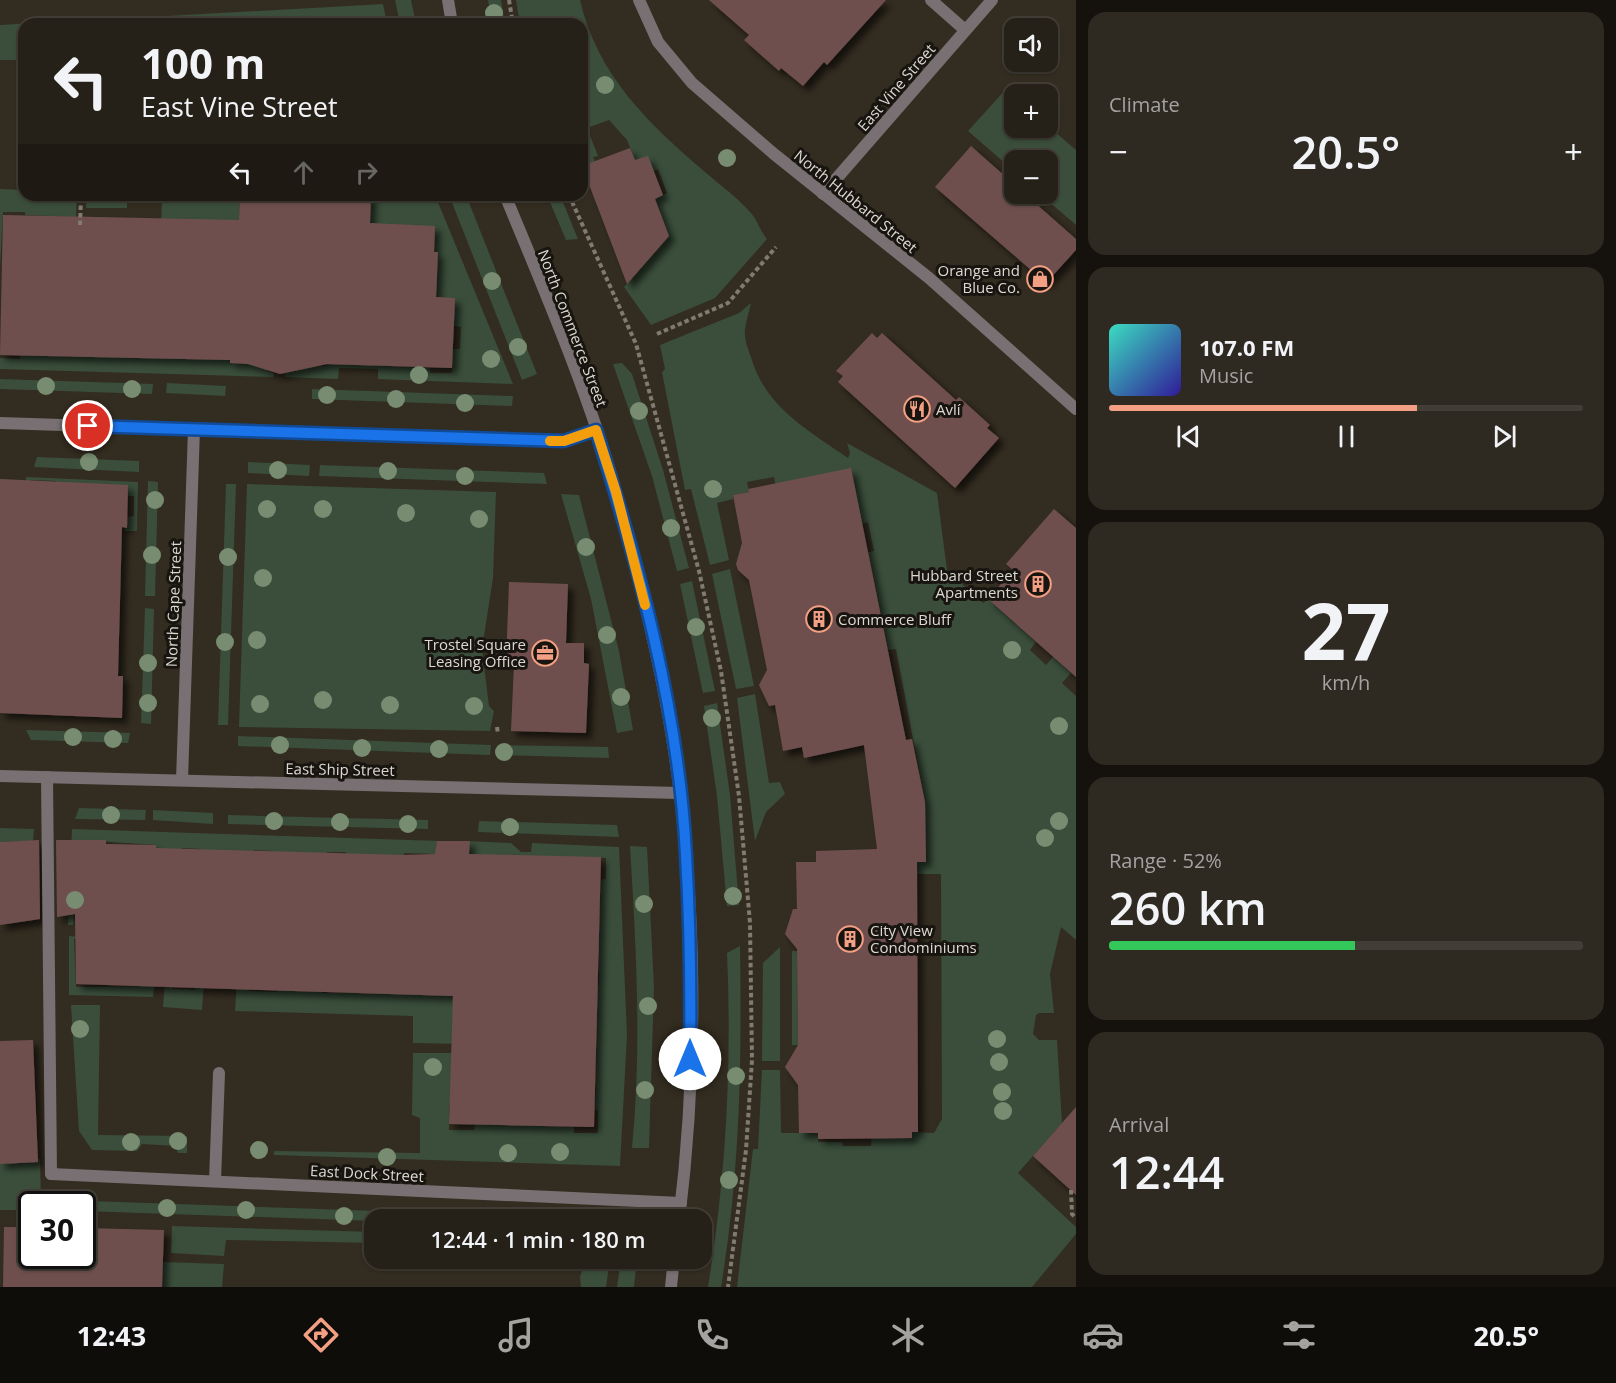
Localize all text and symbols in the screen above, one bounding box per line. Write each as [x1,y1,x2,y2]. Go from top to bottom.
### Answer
map controls [1004,18,1058,204]
button: sound [1004,18,1058,72]
text: 100 m [141,34,265,91]
street label: East Vine Street [853,39,939,135]
icon: left [42,42,120,120]
button: + [1004,84,1058,138]
text: East Vine Street [141,88,338,125]
text: Climate [1109,91,1180,118]
text: 20.5° [1292,121,1400,182]
text: − [1109,129,1128,174]
text: + [1564,129,1583,174]
street label: North Hubbard Street [790,145,922,257]
button: − [1004,150,1058,204]
icon: left [224,156,257,189]
icon: ahead [287,156,320,189]
icon: right [350,156,383,189]
street label: North Commerce Street [534,246,612,410]
place label: Orange and Blue Co. [937,260,1020,297]
shop icon: Orange and Blue Co. [1025,264,1055,294]
text: 107.0 FM [1199,332,1294,362]
text: Music [1199,362,1253,389]
restaurant icon: Avlí [902,394,932,424]
place label: Avlí [936,399,962,419]
pin [62,400,113,451]
icon: arrive [71,409,104,442]
icon: previous [1172,420,1205,453]
icon: pause [1330,420,1363,453]
icon: next [1488,420,1521,453]
street label: North Cape Street [161,541,185,667]
place label: Hubbard Street Apartments [910,565,1018,602]
building icon: Hubbard Street Apartments [1023,569,1053,599]
text: 27 [1301,577,1391,683]
building icon: Commerce Bluff [804,604,834,634]
place label: Commerce Bluff [838,609,952,629]
place label: Trostel Square Leasing Office [424,634,526,671]
office icon: Trostel Square Leasing Office [530,638,560,668]
text: km/h [1322,669,1370,696]
street label: East Ship Street [285,758,395,780]
text: Range · 52% [1109,847,1222,874]
text: 260 km [1109,877,1267,938]
place label: City View Condominiums [870,920,977,957]
building icon: City View Condominiums [835,924,865,954]
position arrow [658,1027,722,1091]
text: Arrival [1109,1111,1169,1138]
text: 12:44 [1109,1141,1224,1202]
street label: East Dock Street [310,1160,424,1186]
speed limit sign: 30 [18,1191,96,1269]
text: 12:44 · 1 min · 180 m [430,1224,646,1254]
icon: directions [300,1314,342,1356]
icon: music [495,1314,537,1356]
icon: phone [691,1314,733,1356]
icon: climate [887,1314,929,1356]
icon: car [1082,1314,1124,1356]
icon: filters [1278,1314,1320,1356]
text: 12:43 [77,1317,146,1354]
text: 20.5° [1474,1317,1539,1354]

